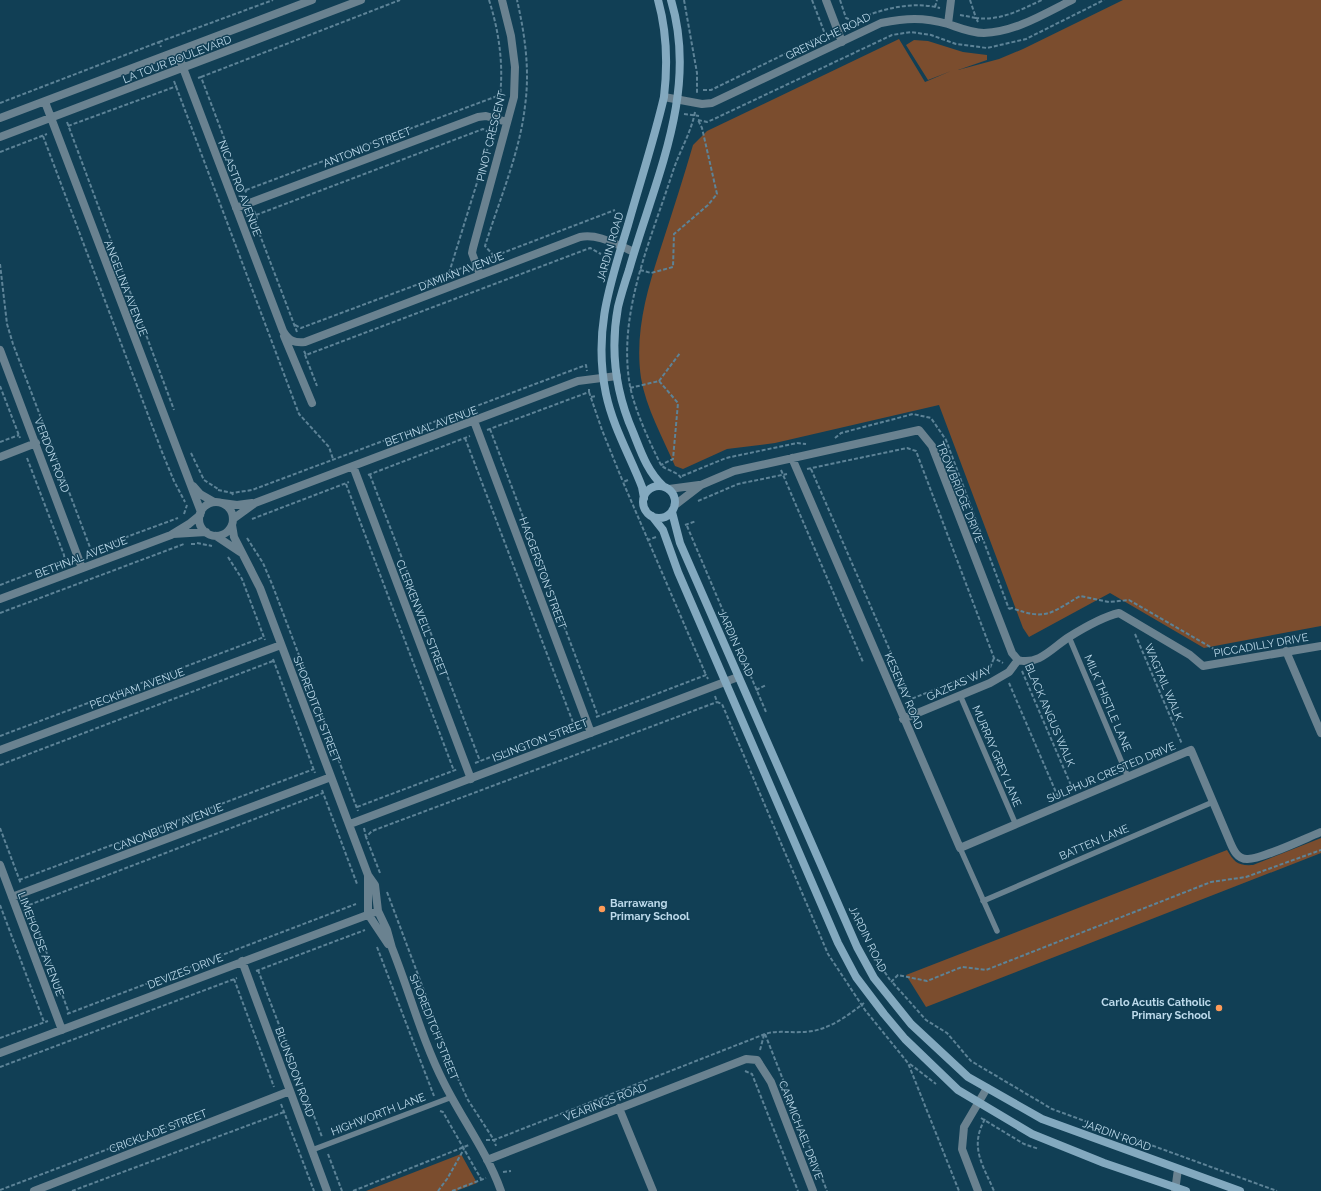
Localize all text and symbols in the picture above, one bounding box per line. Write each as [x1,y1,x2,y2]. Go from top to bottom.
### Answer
street label: GRENACHE ROAD [784,10,873,63]
street label: LA TOUR BOULEVARD [121,33,233,86]
street label: PINOT CRESCENT [474,89,509,183]
street label: ANTONIO STREET [321,125,413,170]
street label: NICASTRO AVENUE [215,138,264,238]
street label: JARDIN ROAD [594,211,627,284]
street label: ANGELINA AVENUE [101,238,150,338]
street label: DAMIAN AVENUE [417,249,506,294]
street label: BETHNAL AVENUE [383,404,480,449]
street label: VERDON ROAD [31,416,72,495]
street label: TROWBRIDGE DRIVE [933,440,986,545]
street label: HAGGERSTON STREET [516,515,569,631]
street label: BETHNAL AVENUE [33,534,129,581]
street label: CLERKENWELL STREET [393,558,450,679]
street label: JARDIN ROAD [715,608,756,679]
street label: PICCADILLY DRIVE [1213,631,1310,660]
street label: WAGTAIL WALK [1142,642,1186,723]
street label: KESENAY ROAD [881,651,926,732]
street label: MILK THISTLE LANE [1081,653,1134,754]
street label: SHOREDITCH STREET [290,654,343,765]
street label: BLACK ANGUS WALK [1022,662,1078,770]
street label: GAZEAS WAY [925,663,994,704]
street label: PECKHAM AVENUE [88,665,187,712]
street label: MURRAY GREY LANE [969,704,1024,809]
street label: ISLINGTON STREET [490,716,590,765]
street label: SULPHUR CRESTED DRIVE [1045,739,1178,806]
street label: CANONBURY AVENUE [112,800,225,854]
street label: BATTEN LANE [1057,822,1131,863]
street label: LIMEHOUSE AVENUE [15,890,67,998]
place label: Barrawang Primary School [610,897,690,923]
marker: Barrawang Primary School [597,904,607,914]
street label: JARDIN ROAD [846,904,889,975]
street label: DEVIZES DRIVE [146,951,225,992]
street label: SHOREDITCH STREET [406,972,461,1082]
place label: Carlo Acutis Catholic Primary School [1101,996,1211,1022]
marker: Carlo Acutis Catholic Primary School [1214,1003,1224,1013]
street label: BLUNSDON ROAD [272,1025,317,1119]
street label: CARMICHAEL DRIVE [776,1079,826,1182]
street label: VEARINGS ROAD [562,1081,649,1124]
street label: HIGHWORTH LANE [329,1090,428,1138]
street label: CRICKLADE STREET [107,1107,209,1156]
street label: JARDIN ROAD [1081,1117,1153,1154]

